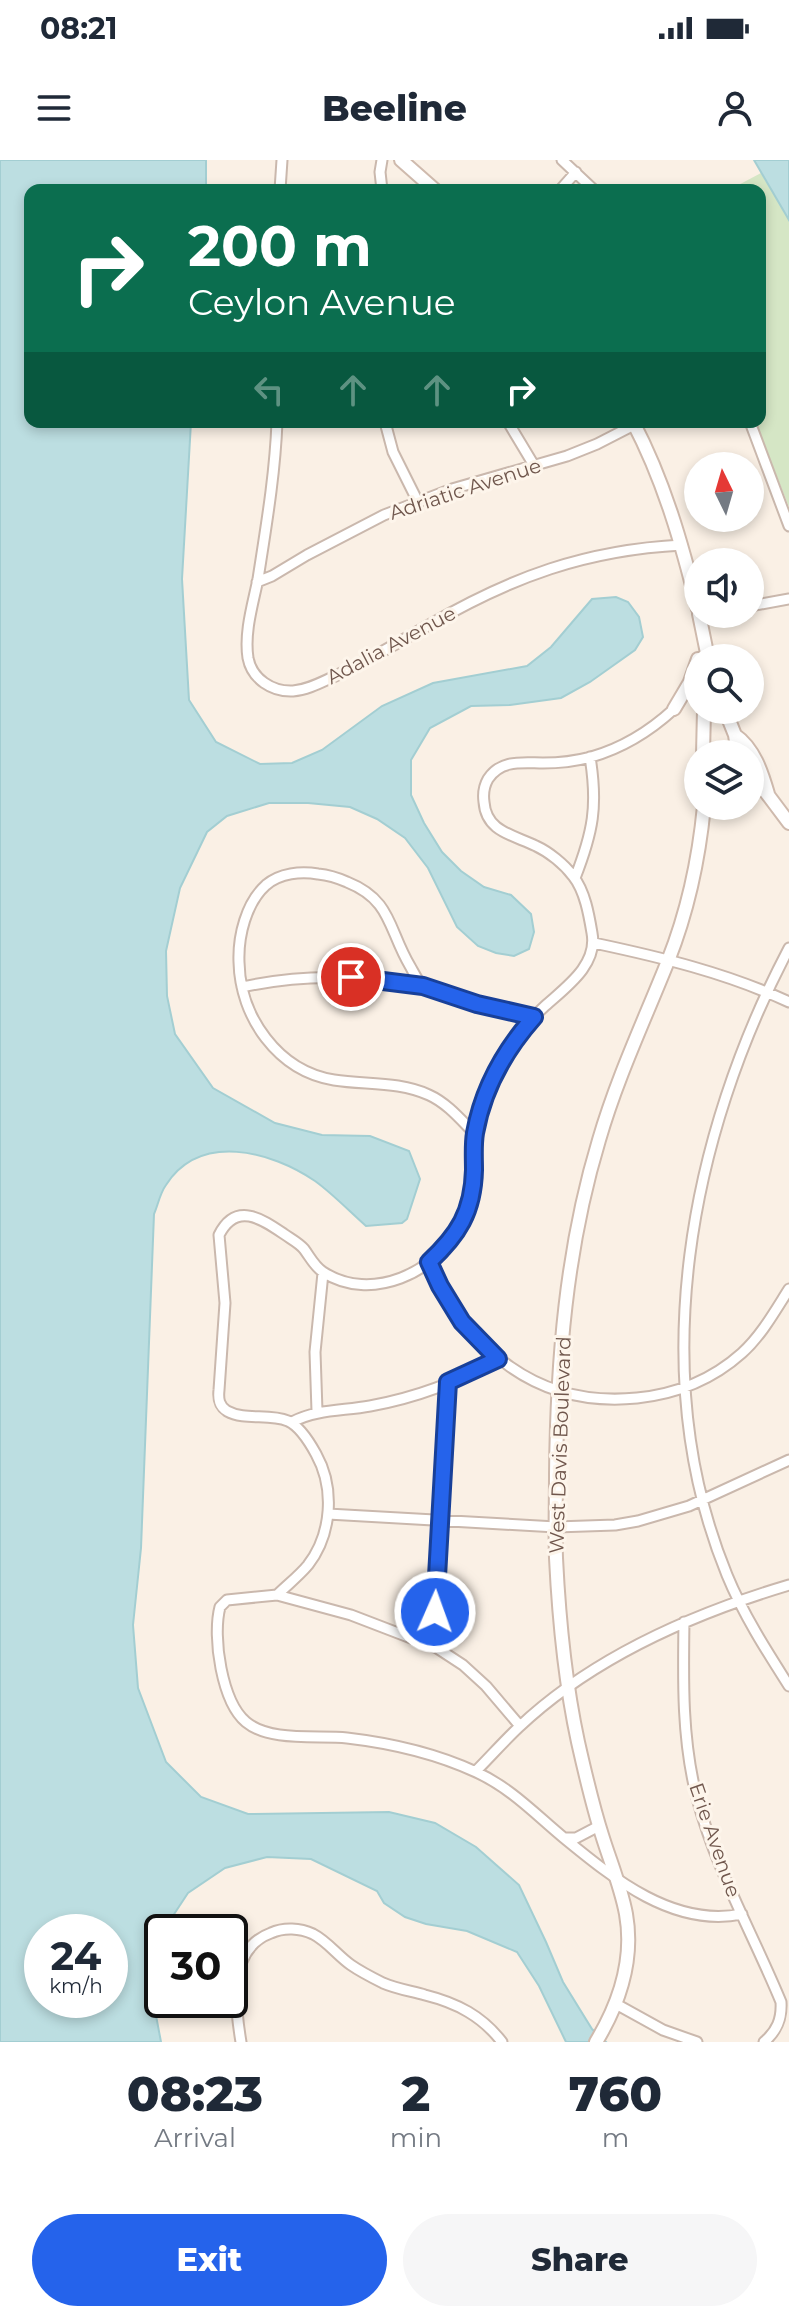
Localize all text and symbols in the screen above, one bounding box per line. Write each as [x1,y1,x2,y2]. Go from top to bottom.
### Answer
text: 08:21 [40,10,118,47]
icon: menu [32,86,76,130]
text: Beeline [322,86,467,130]
icon: person [713,86,757,130]
text: 200 m [188,212,372,280]
icon: right [56,216,160,320]
text: Ceylon Avenue [188,280,456,324]
icon: left [247,368,291,412]
icon: ahead [331,368,375,412]
icon: ahead [415,368,459,412]
icon: right [499,368,543,412]
north arrow [684,452,764,532]
map controls [684,452,764,820]
street label: Adriatic Avenue [386,453,544,525]
button: sound [684,548,764,628]
street label: Adalia Avenue [322,601,460,689]
button: search [684,644,764,724]
button: layers [684,740,764,820]
pin [317,943,385,1011]
icon: arrive [329,955,373,999]
street label: West Davis Boulevard [544,1336,576,1554]
position arrow [393,1570,477,1654]
street label: Erie Avenue [684,1780,746,1900]
speed limit sign: 30 [144,1914,248,2018]
text: 24 [51,1931,101,1980]
text: km/h [49,1974,103,1998]
text: 08:23 [127,2065,263,2123]
text: 2 [402,2065,430,2123]
text: 760 [569,2065,662,2123]
text: Arrival [154,2122,236,2154]
text: min [390,2122,442,2154]
text: m [602,2122,629,2154]
button: Exit [32,2214,387,2306]
button: Share [403,2214,757,2306]

